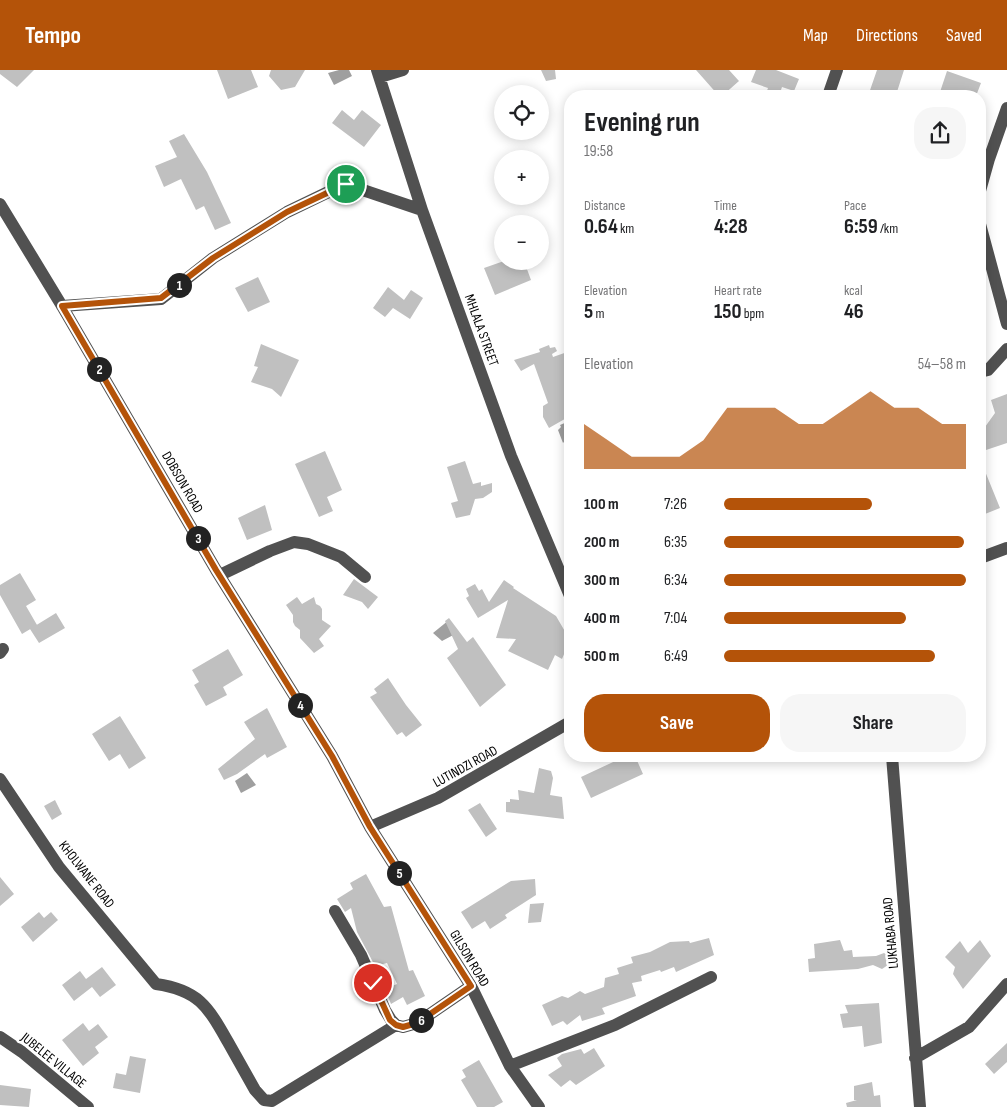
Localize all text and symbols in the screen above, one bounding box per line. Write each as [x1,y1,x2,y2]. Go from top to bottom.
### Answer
text: Tempo [25,21,81,50]
text: Map [803,25,828,46]
text: Directions [856,25,918,46]
text: Saved [946,25,982,46]
map controls [494,85,549,270]
button: locate [494,85,549,140]
text: Evening run [584,106,700,139]
button: share [914,107,966,159]
text: 19:58 [584,142,613,161]
button: + [494,150,549,205]
pin [325,163,367,205]
icon: arrive [332,170,360,198]
text: Distance [584,197,625,214]
text: Time [714,197,737,214]
text: Pace [844,197,866,214]
text: 0.64 [584,214,618,239]
text: 4:28 [714,214,748,239]
text: 6:59 [844,214,878,239]
button: − [494,215,549,270]
text: km [618,220,634,237]
text: /km [878,220,898,237]
pin: 1 [166,272,192,298]
text: 1 [177,277,182,294]
text: Elevation [584,282,627,299]
text: Heart rate [714,282,762,299]
text: kcal [844,282,863,299]
street label: MHLALA STREET [461,292,503,369]
text: 5 [584,299,593,324]
text: 150 [714,299,742,324]
text: 46 [844,299,864,324]
text: m [593,305,604,322]
text: bpm [742,305,764,322]
text: Elevation [584,355,633,374]
text: 54–58 m [918,355,966,374]
pin: 2 [86,356,112,382]
text: 2 [96,361,103,378]
street label: DOBSON ROAD [158,448,207,516]
text: 100 m [584,495,619,514]
text: 7:26 [664,495,687,514]
pin: 3 [186,526,210,550]
text: 3 [195,530,202,547]
text: 200 m [584,533,619,552]
text: 6:35 [664,533,687,552]
text: 300 m [584,571,620,590]
text: 6:34 [664,571,687,590]
text: 400 m [584,609,620,628]
text: 7:04 [664,609,687,628]
text: 500 m [584,647,619,666]
text: 6:49 [664,647,688,666]
pin: 4 [288,692,312,718]
button: Save [584,694,770,752]
button: Share [780,694,966,752]
text: 4 [297,697,304,714]
street label: LUTINDZI ROAD [430,742,501,791]
street label: KHOLWANE ROAD [55,837,118,912]
pin: 5 [386,860,412,886]
text: 5 [396,865,403,882]
street label: LUKHABA ROAD [879,896,902,969]
street label: GILSON ROAD [446,927,493,990]
pin [352,962,394,1004]
icon: check [359,969,387,997]
pin: 6 [408,1008,434,1032]
text: 6 [418,1012,425,1029]
street label: JUBELEE VILLAGE [17,1028,90,1092]

